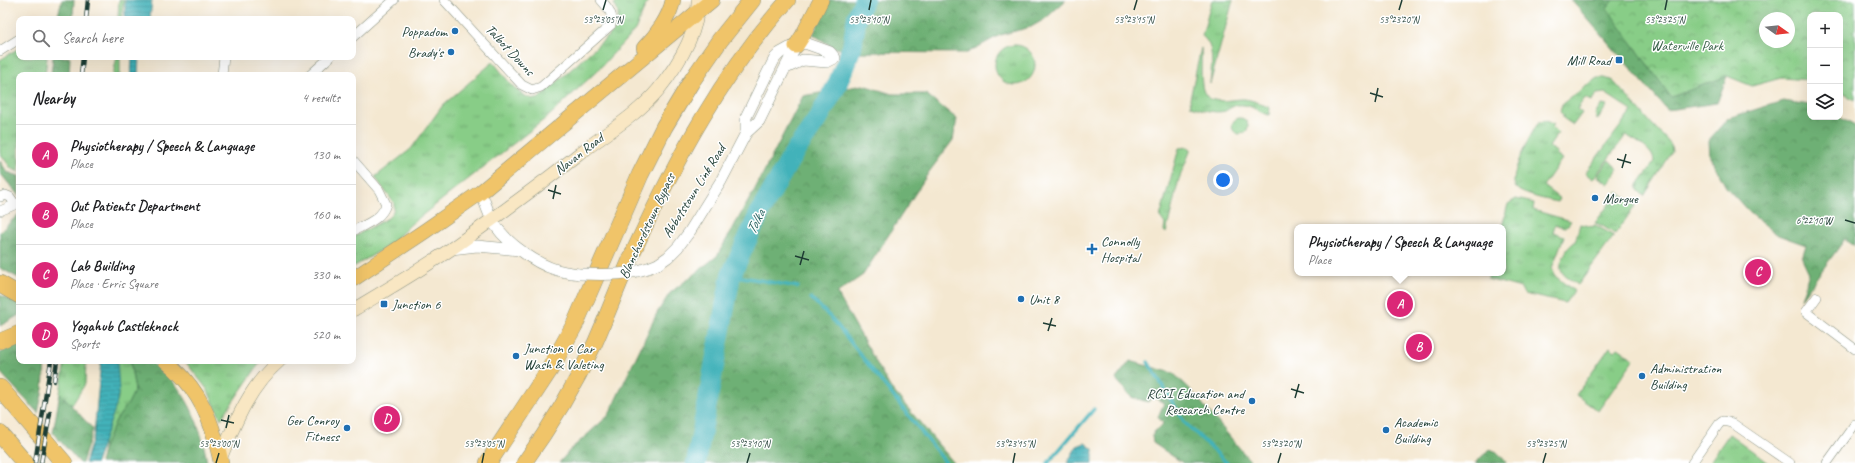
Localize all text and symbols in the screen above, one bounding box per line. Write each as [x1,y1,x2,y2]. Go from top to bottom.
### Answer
north arrow [1759,12,1795,48]
map controls [1807,12,1843,120]
button: + [1807,12,1843,48]
text: 53°23'05"N [583,13,625,26]
text: 53°23'10"N [849,13,891,26]
text: 53°23'15"N [1114,13,1156,26]
text: 53°23'20"N [1379,13,1421,26]
text: 53°23'25"N [1645,13,1687,26]
search box [16,16,356,60]
street label: Talbot Downs [482,21,539,80]
place label: Poppadom [402,23,448,40]
marker: Poppadom [450,26,460,36]
icon: search [30,27,52,49]
text: Search here [62,29,123,48]
park label: Waterville Park [1651,37,1725,54]
place label: Brady's [408,44,444,61]
marker: Brady's [446,47,456,57]
button: − [1807,48,1843,84]
place label: Mill Road [1567,52,1613,69]
marker: Mill Road [1614,55,1624,65]
button: layers [1807,84,1843,120]
text: Nearby [32,88,75,109]
text: 4 results [302,90,340,106]
street label: Navan Road [551,128,609,178]
text: Physiotherapy / Speech & Language [70,137,254,156]
street label: Abbotstown Link Road [659,139,731,241]
text: A [42,147,48,163]
text: 130 m [312,147,340,163]
text: Place [70,156,93,172]
street label: Blanchardstown Bypass [615,169,679,281]
your location [1213,170,1233,190]
place label: Morgue [1603,190,1639,207]
marker: Morgue [1590,193,1600,203]
text: Out Patients Department [70,197,199,216]
water label: Tolka [742,205,771,237]
text: B [42,207,48,223]
text: 160 m [312,207,340,223]
text: 6°22'10"W [1796,214,1834,227]
text: Place [70,216,93,232]
popup [1294,224,1506,276]
place label: Connolly Hospital [1101,233,1142,266]
text: Physiotherapy / Speech & Language [1308,233,1492,252]
marker: Connolly Hospital [1086,243,1098,255]
text: Place [1308,252,1331,268]
text: Lab Building [70,257,134,276]
pin: C [1745,257,1771,287]
text: C [42,267,48,283]
text: 330 m [312,267,340,283]
text: Place · Erris Square [70,276,158,292]
pin: A [1387,289,1413,319]
place label: Unit 8 [1029,291,1061,308]
marker: Unit 8 [1016,294,1026,304]
place label: Junction 6 [391,296,441,313]
marker: Junction 6 [379,299,389,309]
text: Yogahub Castleknock [70,317,178,336]
text: D [41,327,49,343]
text: 520 m [312,327,340,343]
pin: B [1406,332,1432,362]
text: Sports [70,336,99,352]
place label: Junction 6 Car Wash & Valeting [523,340,605,373]
marker: Junction 6 Car Wash & Valeting [511,351,521,361]
place label: Administration Building [1650,360,1722,393]
marker: Administration Building [1637,371,1647,381]
place label: RCSI Education and Research Centre [1147,385,1246,418]
marker: RCSI Education and Research Centre [1247,396,1257,406]
pin: D [374,404,400,434]
place label: Ger Conroy Fitness [286,412,340,445]
place label: Academic Building [1394,414,1439,447]
marker: Ger Conroy Fitness [342,423,352,433]
marker: Academic Building [1381,425,1391,435]
text: 53°23'00"N [199,437,241,450]
text: 53°23'05"N [464,437,506,450]
text: 53°23'10"N [730,437,772,450]
text: 53°23'15"N [995,437,1037,450]
text: 53°23'20"N [1261,437,1303,450]
text: 53°23'25"N [1526,437,1568,450]

